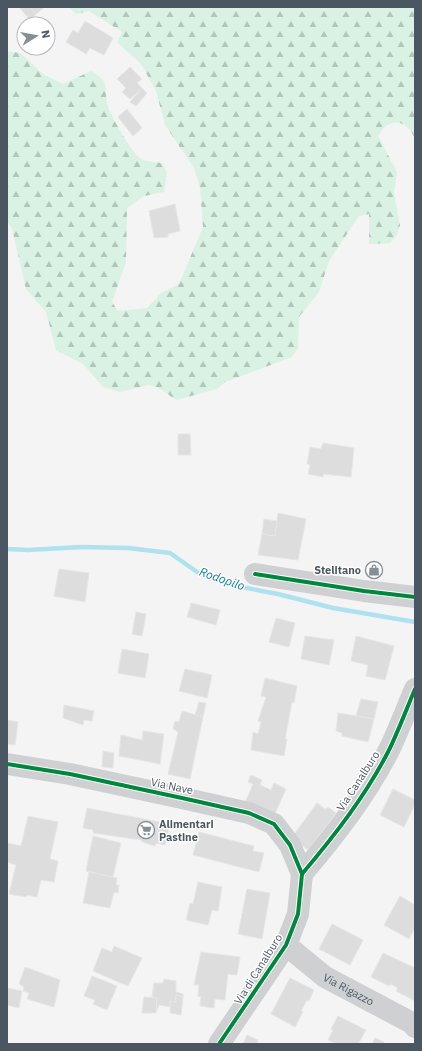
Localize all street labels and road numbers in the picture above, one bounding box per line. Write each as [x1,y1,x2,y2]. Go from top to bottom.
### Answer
street label: Via Canalburo [333,748,383,814]
street label: Via Nave [150,775,194,797]
street label: Via di Canalburo [231,931,285,1007]
street label: Via Rigazzo [321,970,376,1009]

